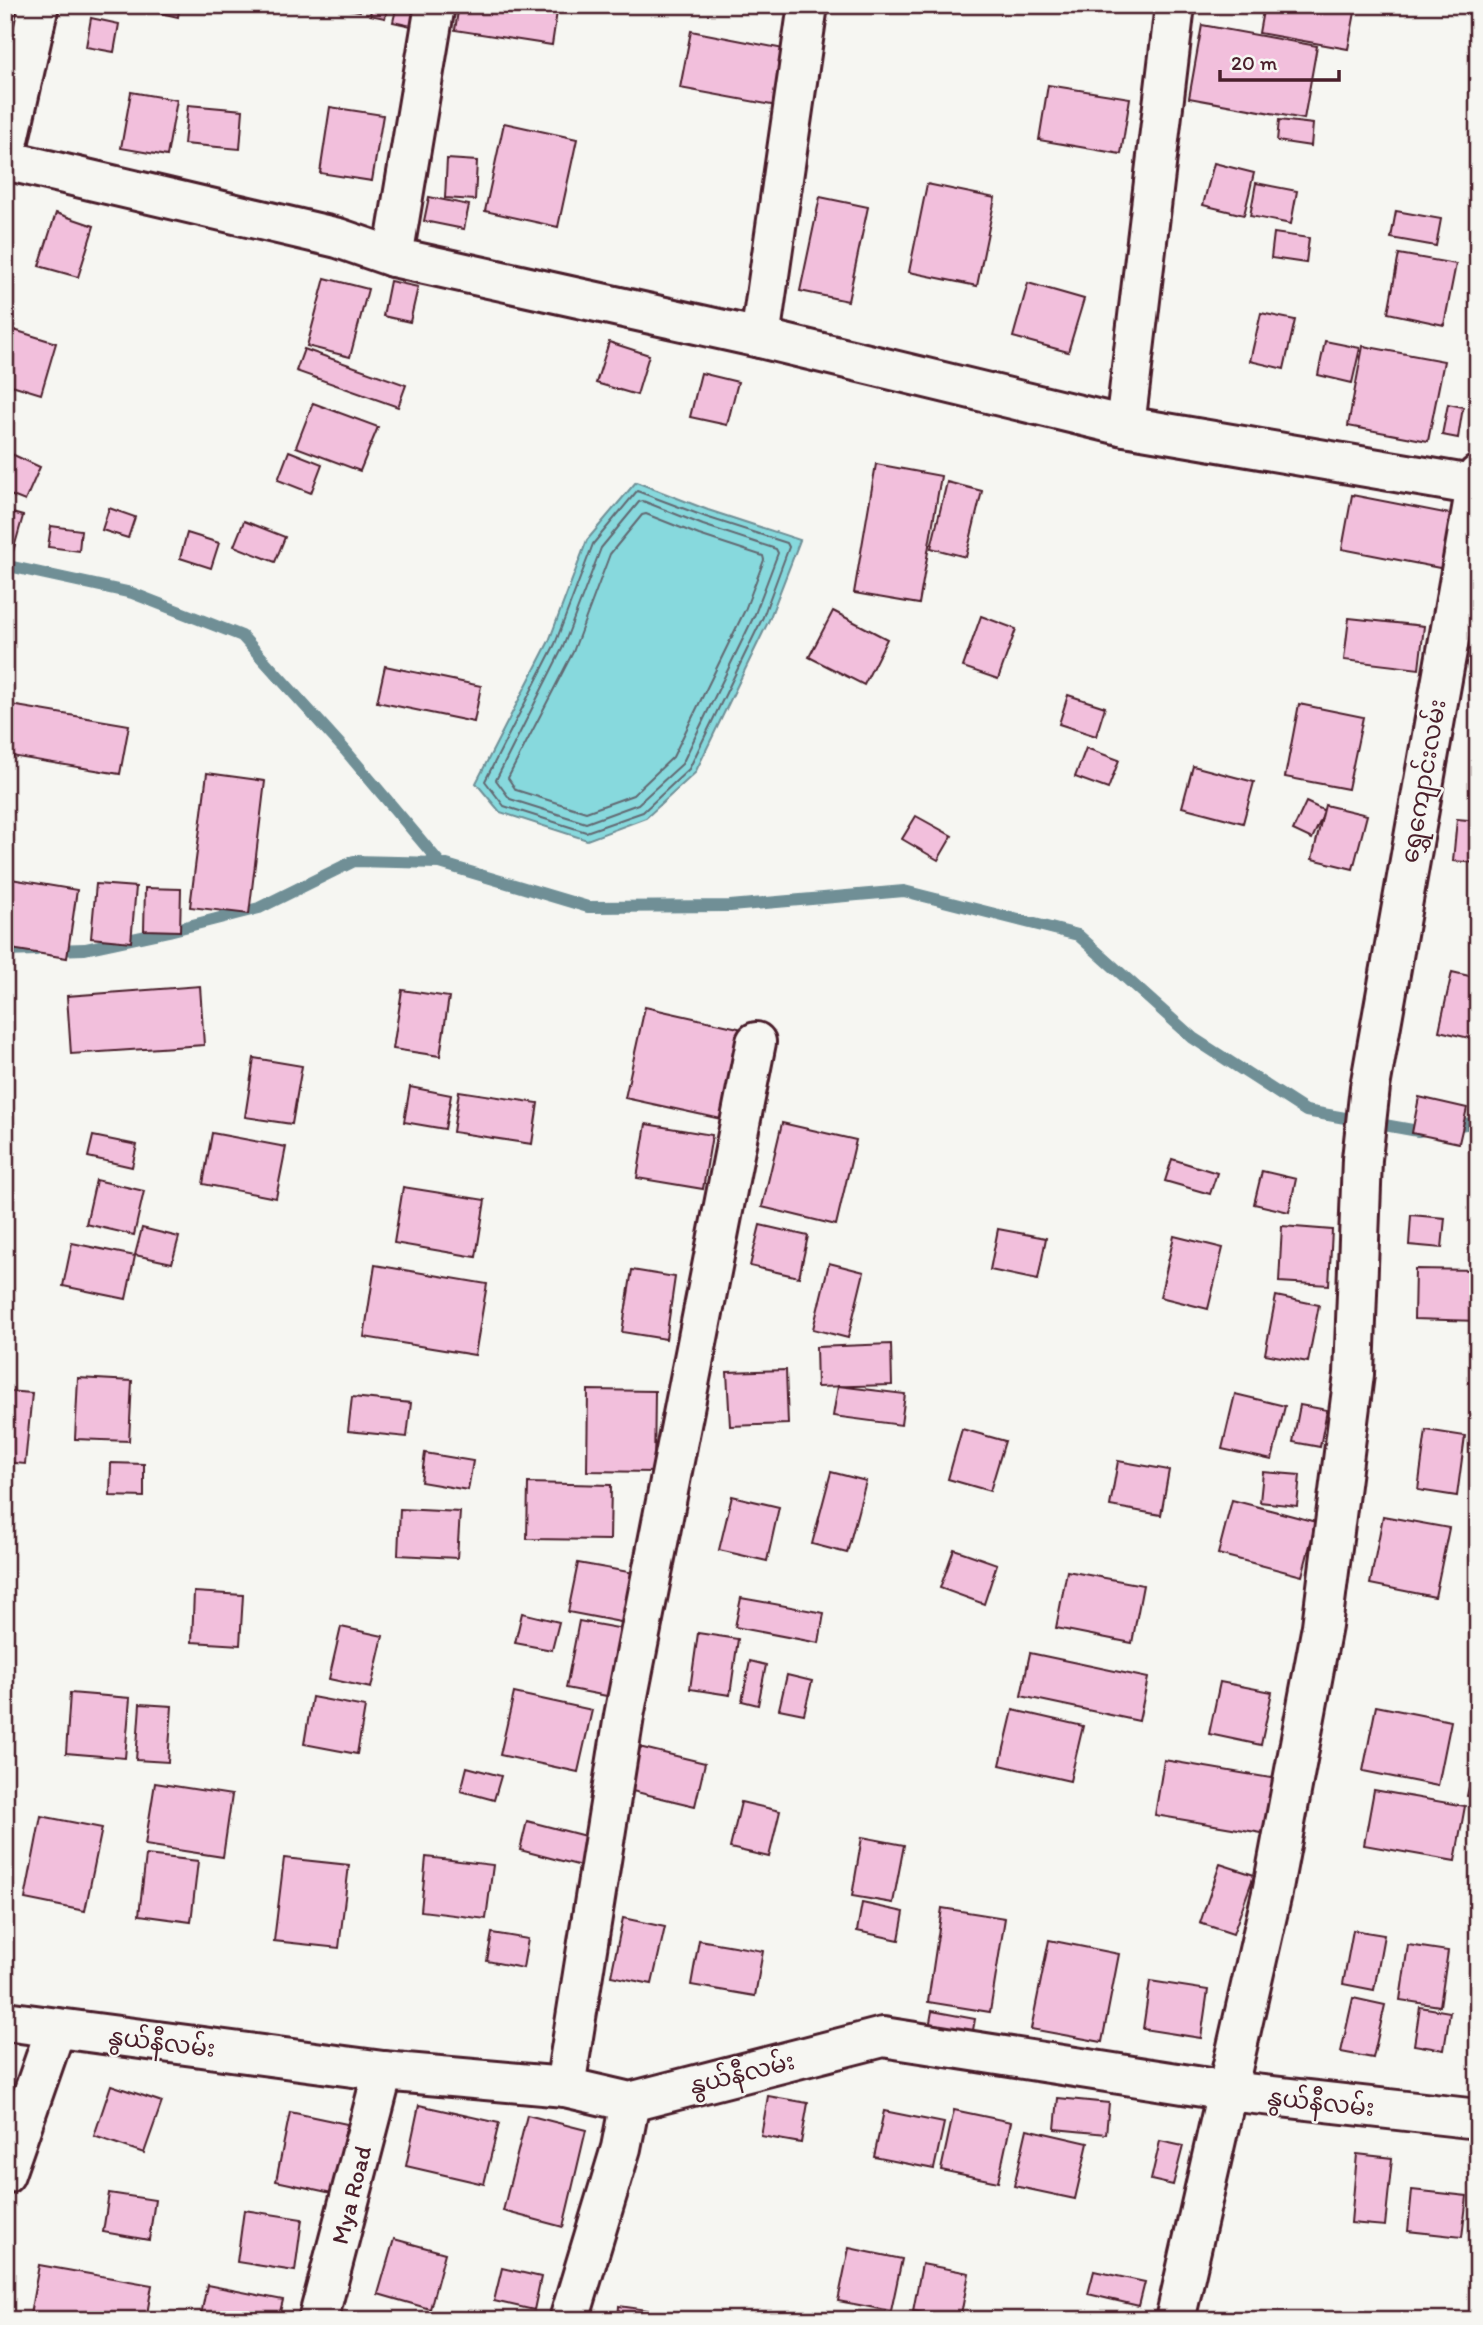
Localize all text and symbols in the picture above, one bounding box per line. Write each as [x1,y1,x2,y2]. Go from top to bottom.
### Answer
scale bar [1220,38,1340,82]
text: 20 m [1231,50,1278,75]
street label: ရွှေကျောင်းလမ်း [1393,697,1457,866]
street label: နွယ်နီလမ်း [106,2020,217,2068]
street label: နွယ်နီလမ်း [686,2045,799,2105]
street label: နွယ်နီလမ်း [1266,2081,1376,2127]
street label: Mya Road [325,2143,377,2247]

